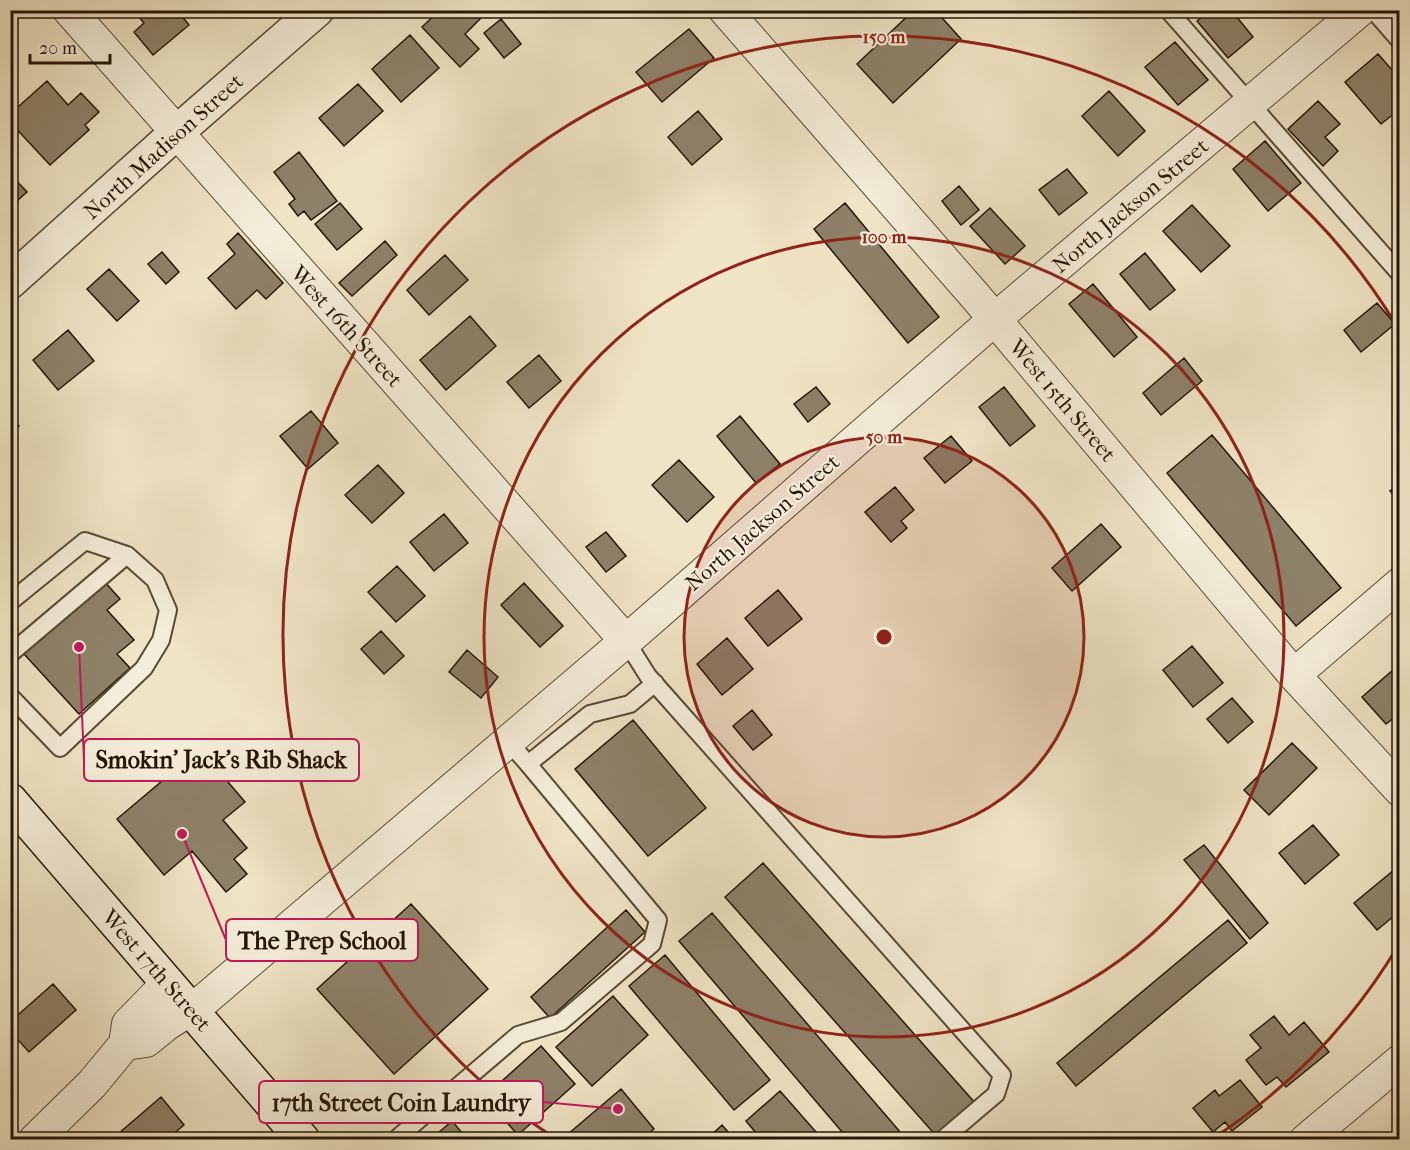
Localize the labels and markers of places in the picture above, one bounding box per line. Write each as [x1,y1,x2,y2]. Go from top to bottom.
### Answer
centre of rings [874,627,894,647]
callout: Smokin' Jack's Rib Shack [84,739,359,781]
callout: The Prep School [226,919,418,961]
callout: 17th Street Coin Laundry [259,1081,543,1123]

